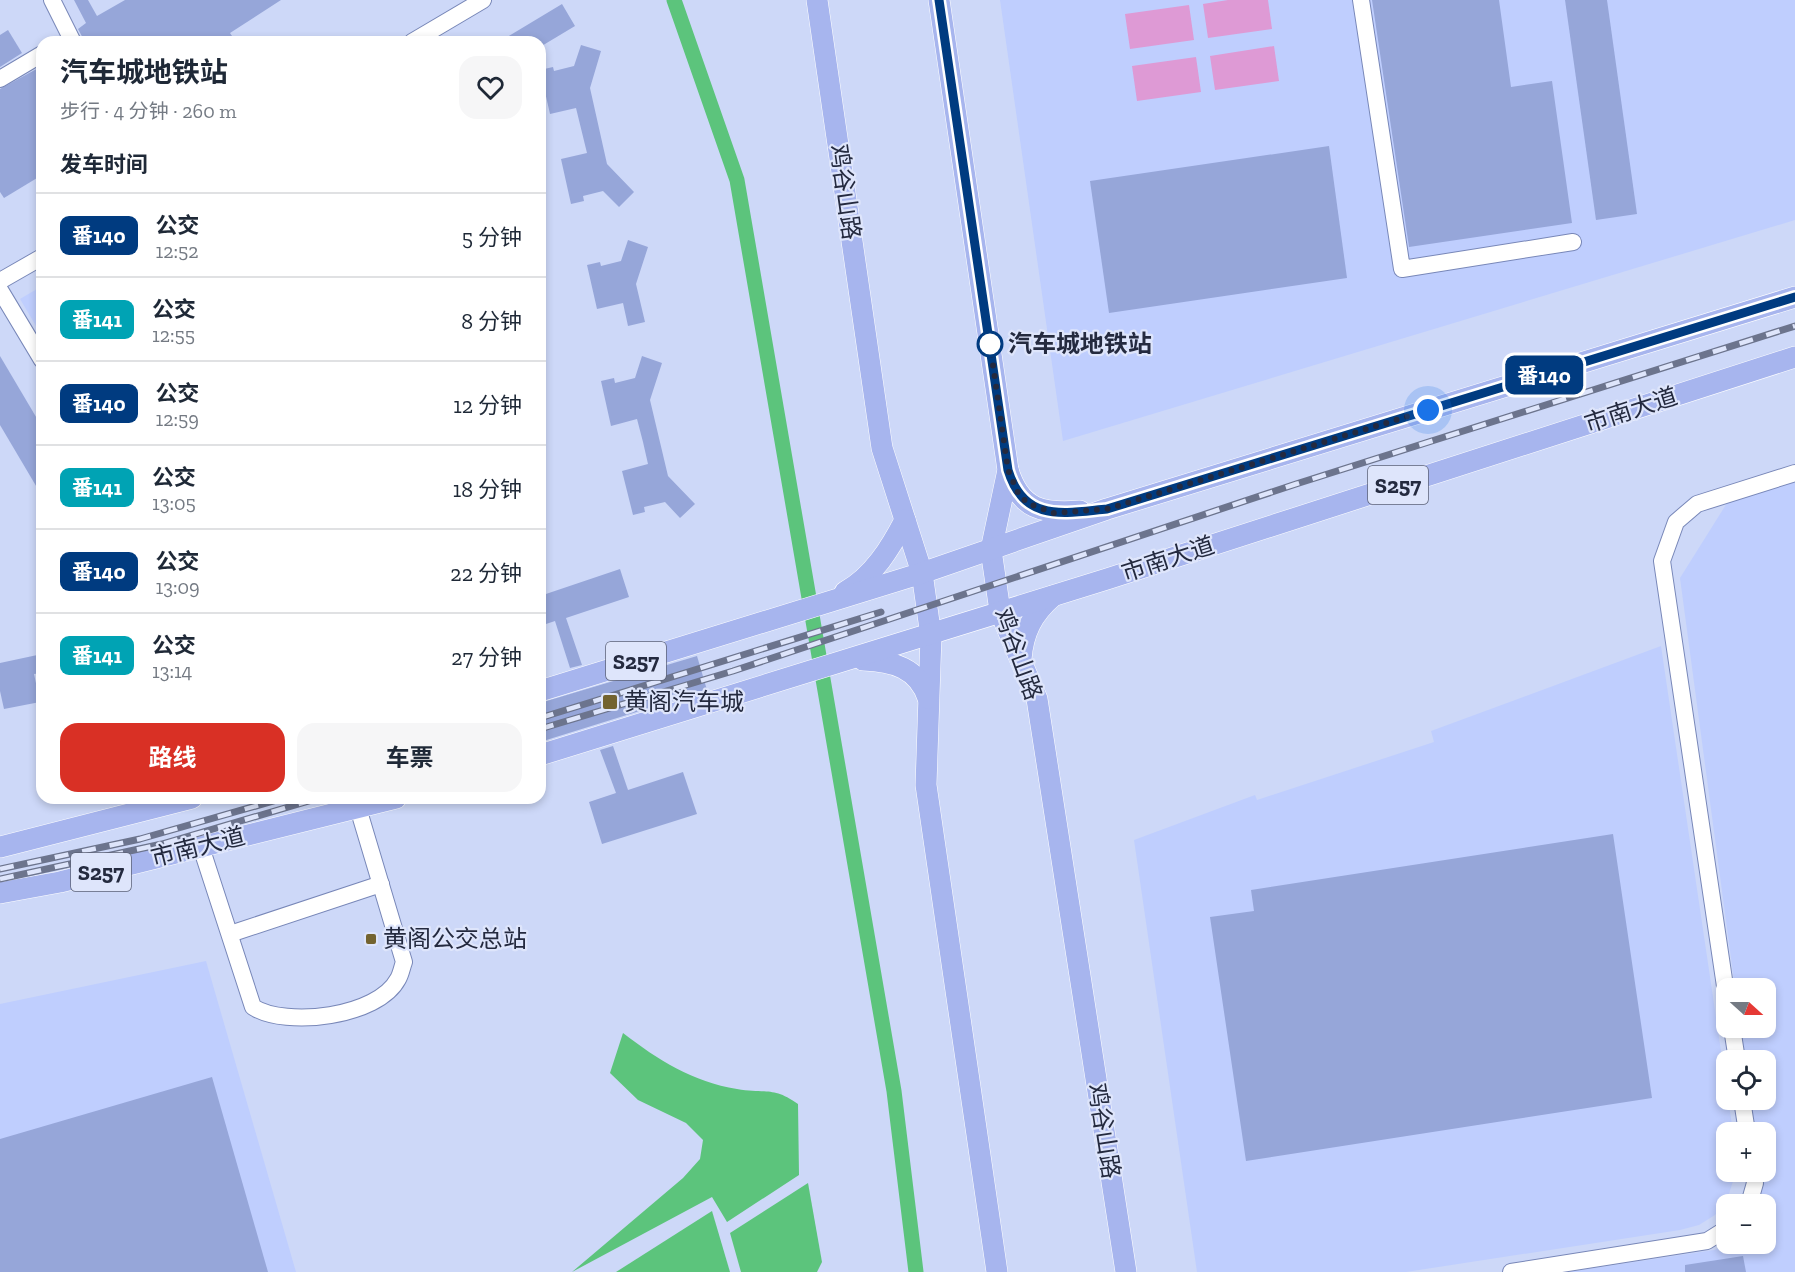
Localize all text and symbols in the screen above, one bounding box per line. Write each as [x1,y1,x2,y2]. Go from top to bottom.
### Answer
text: 汽车城地铁站 [60,56,228,89]
button: heart [459,56,522,119]
text: 步行 · 4 分钟 · 260 m [60,99,236,123]
street label: 鸡谷山路 [824,142,867,241]
text: 发车时间 [60,151,148,178]
text: 公交 [156,212,200,239]
text: 番140 [72,223,126,248]
text: 5 分钟 [462,224,522,251]
text: 12:52 [156,239,199,263]
text: 公交 [152,296,196,323]
text: 番141 [72,307,122,332]
text: 8 分钟 [461,308,522,335]
text: 12:55 [152,323,195,347]
place label: 汽车城地铁站 [1008,329,1152,358]
marker: 汽车城地铁站 [977,331,1003,357]
line badge: 番140 [1502,356,1586,394]
text: 番140 [1517,363,1571,388]
text: 公交 [156,380,200,407]
street label: 市南大道 [1581,381,1681,438]
text: 番140 [72,391,126,416]
text: 12 分钟 [453,392,522,419]
your location [1413,395,1443,425]
text: 12:59 [156,407,199,431]
text: 公交 [152,464,196,491]
road number: S257 [1368,466,1428,504]
text: 番141 [72,475,122,500]
text: 18 分钟 [453,476,522,503]
text: 13:05 [152,491,196,515]
street label: 市南大道 [1118,530,1218,587]
text: 公交 [156,548,200,575]
text: 番140 [72,559,126,584]
text: 22 分钟 [450,560,522,587]
text: 13:09 [156,575,200,599]
street label: 鸡谷山路 [988,604,1049,704]
text: 公交 [152,632,196,659]
road number: S257 [606,642,666,680]
text: 番141 [72,643,122,668]
text: 27 分钟 [451,644,522,671]
text: 13:14 [152,659,192,683]
place label: 黄阁汽车城 [624,687,744,716]
marker: 黄阁汽车城 [601,693,619,711]
button: 路线 [60,723,285,792]
button: 车票 [297,723,522,792]
street label: 市南大道 [148,821,248,872]
road number: S257 [71,853,131,891]
place label: 黄阁公交总站 [383,924,527,953]
marker: 黄阁公交总站 [364,932,378,946]
north arrow [1716,978,1776,1038]
map controls [1716,978,1776,1254]
button: locate [1716,1050,1776,1110]
street label: 鸡谷山路 [1083,1081,1126,1181]
button: + [1716,1122,1776,1182]
button: − [1716,1194,1776,1254]

